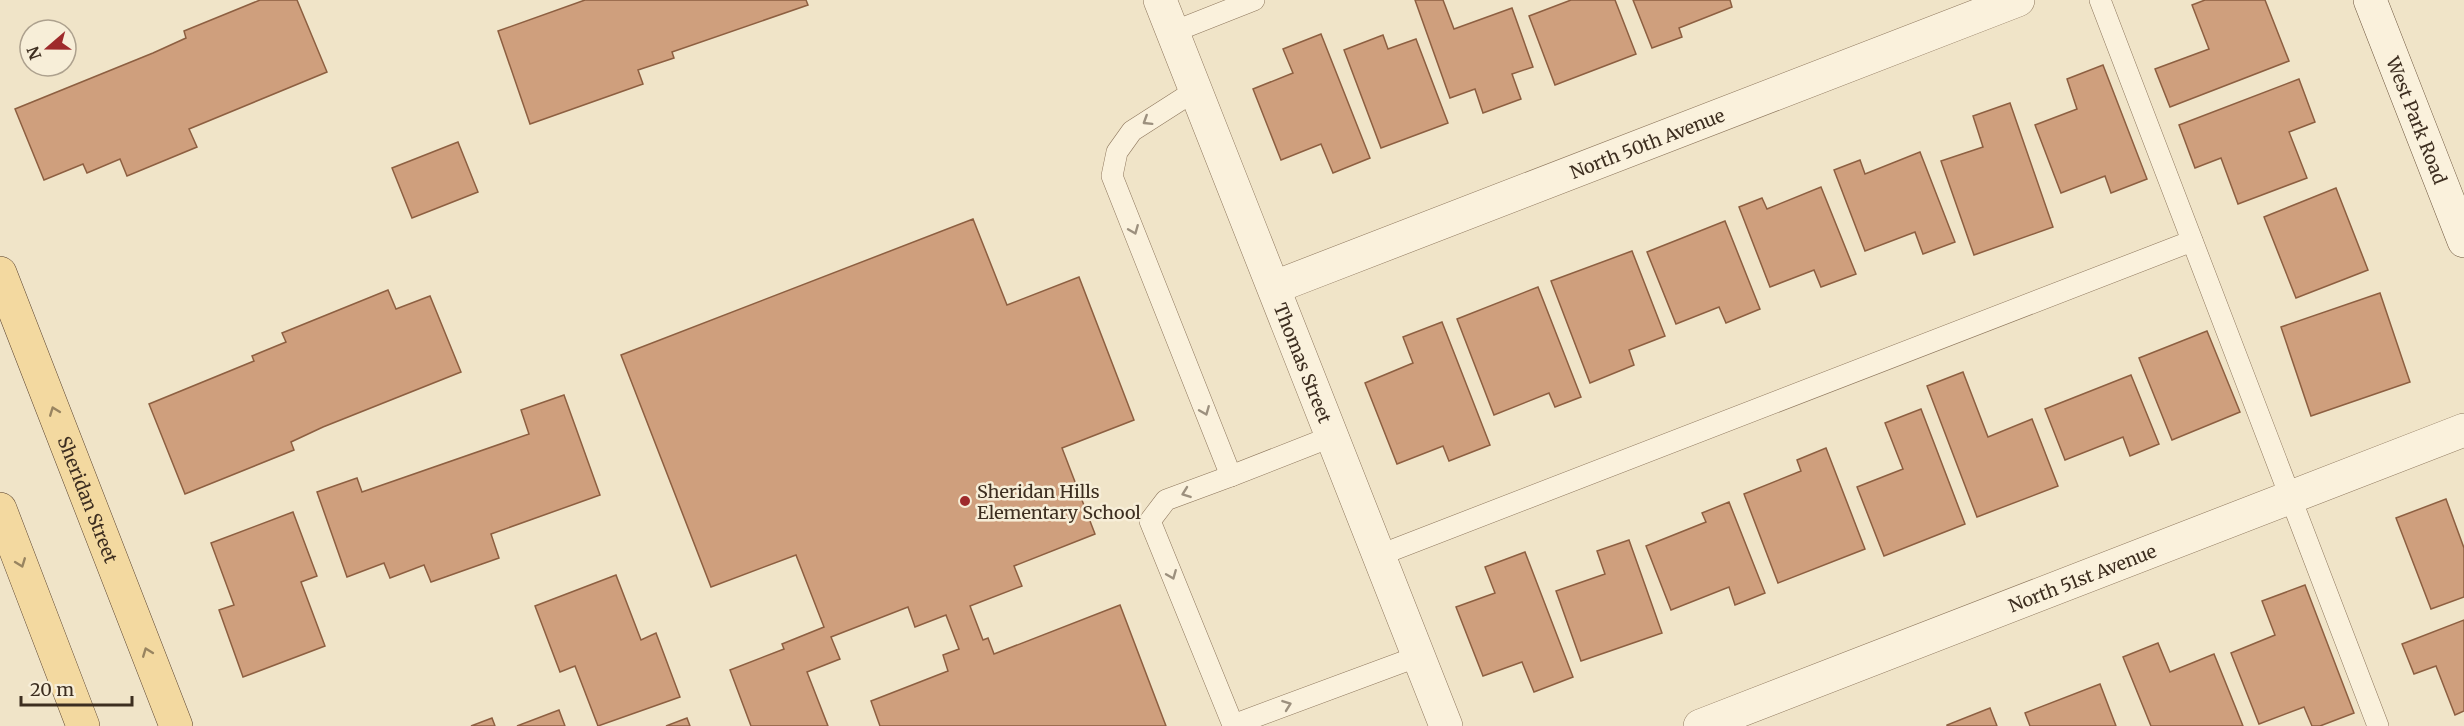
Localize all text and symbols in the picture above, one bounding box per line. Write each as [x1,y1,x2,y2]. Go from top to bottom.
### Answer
north arrow [18,18,78,78]
text: N [22,43,45,62]
street label: West Park Road [2381,52,2452,187]
street label: North 50th Avenue [1567,103,1728,183]
one-way arrow [1143,114,1153,126]
one-way arrow [1126,224,1139,235]
street label: Thomas Street [1269,299,1337,426]
one-way arrow [1198,405,1210,416]
one-way arrow [48,407,61,417]
street label: Sheridan Street [53,433,123,566]
place label: Sheridan Hills Elementary School [977,480,1141,524]
one-way arrow [1181,485,1192,498]
marker: Sheridan Hills Elementary School [958,494,972,508]
street label: North 51st Avenue [2005,539,2159,617]
one-way arrow [14,557,26,568]
one-way arrow [1165,569,1177,580]
one-way arrow [142,647,154,658]
scale bar [21,669,132,707]
text: 20 m [30,678,74,701]
one-way arrow [1282,699,1292,712]

